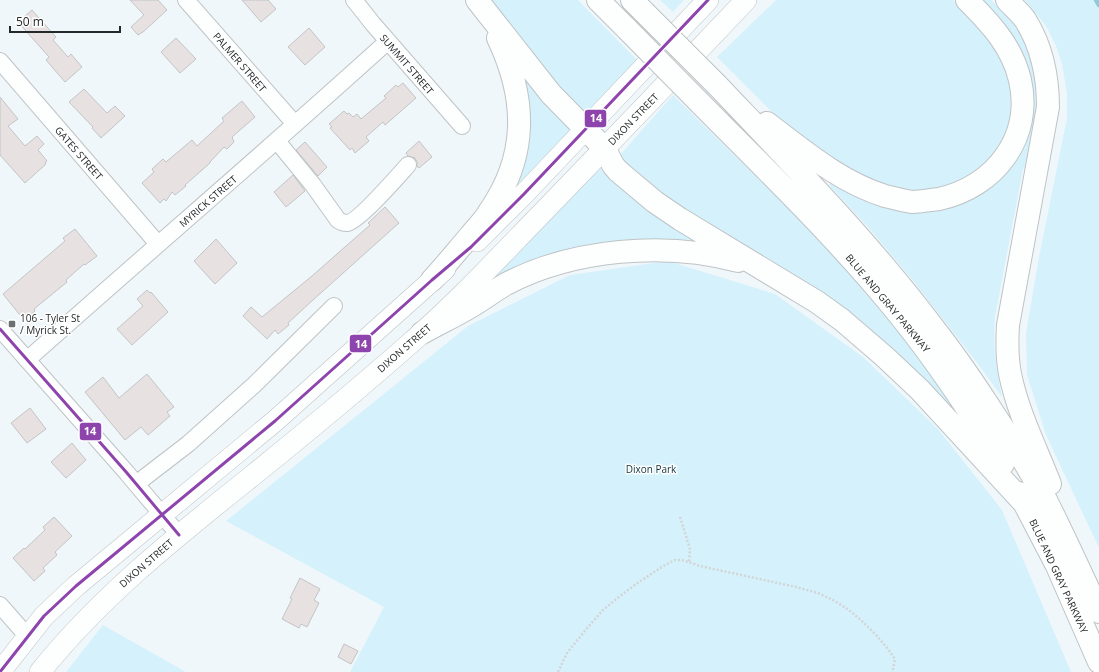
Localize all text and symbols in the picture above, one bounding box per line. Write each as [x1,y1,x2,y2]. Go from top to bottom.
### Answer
scale bar [10,8,120,34]
text: 50 m [16,13,44,30]
street label: PALMER STREET [210,29,270,95]
street label: SUMMIT STREET [377,31,437,97]
street label: DIXON STREET [605,90,662,148]
line badge: 14 [584,109,607,128]
text: 14 [590,110,603,125]
street label: GATES STREET [52,123,106,183]
street label: MYRICK STREET [176,172,240,230]
street label: BLUE AND GRAY PARKWAY [843,251,934,356]
place label: 106 - Tyler St / Myrick St. [20,311,80,337]
marker: 106 - Tyler St / Myrick St. [7,319,17,329]
street label: DIXON STREET [374,320,434,375]
line badge: 14 [349,334,372,353]
text: 14 [355,336,368,351]
line badge: 14 [79,422,102,441]
text: 14 [84,423,97,438]
park label: Dixon Park [626,462,677,476]
street label: BLUE AND GRAY PARKWAY [1026,517,1092,636]
street label: DIXON STREET [116,535,176,590]

